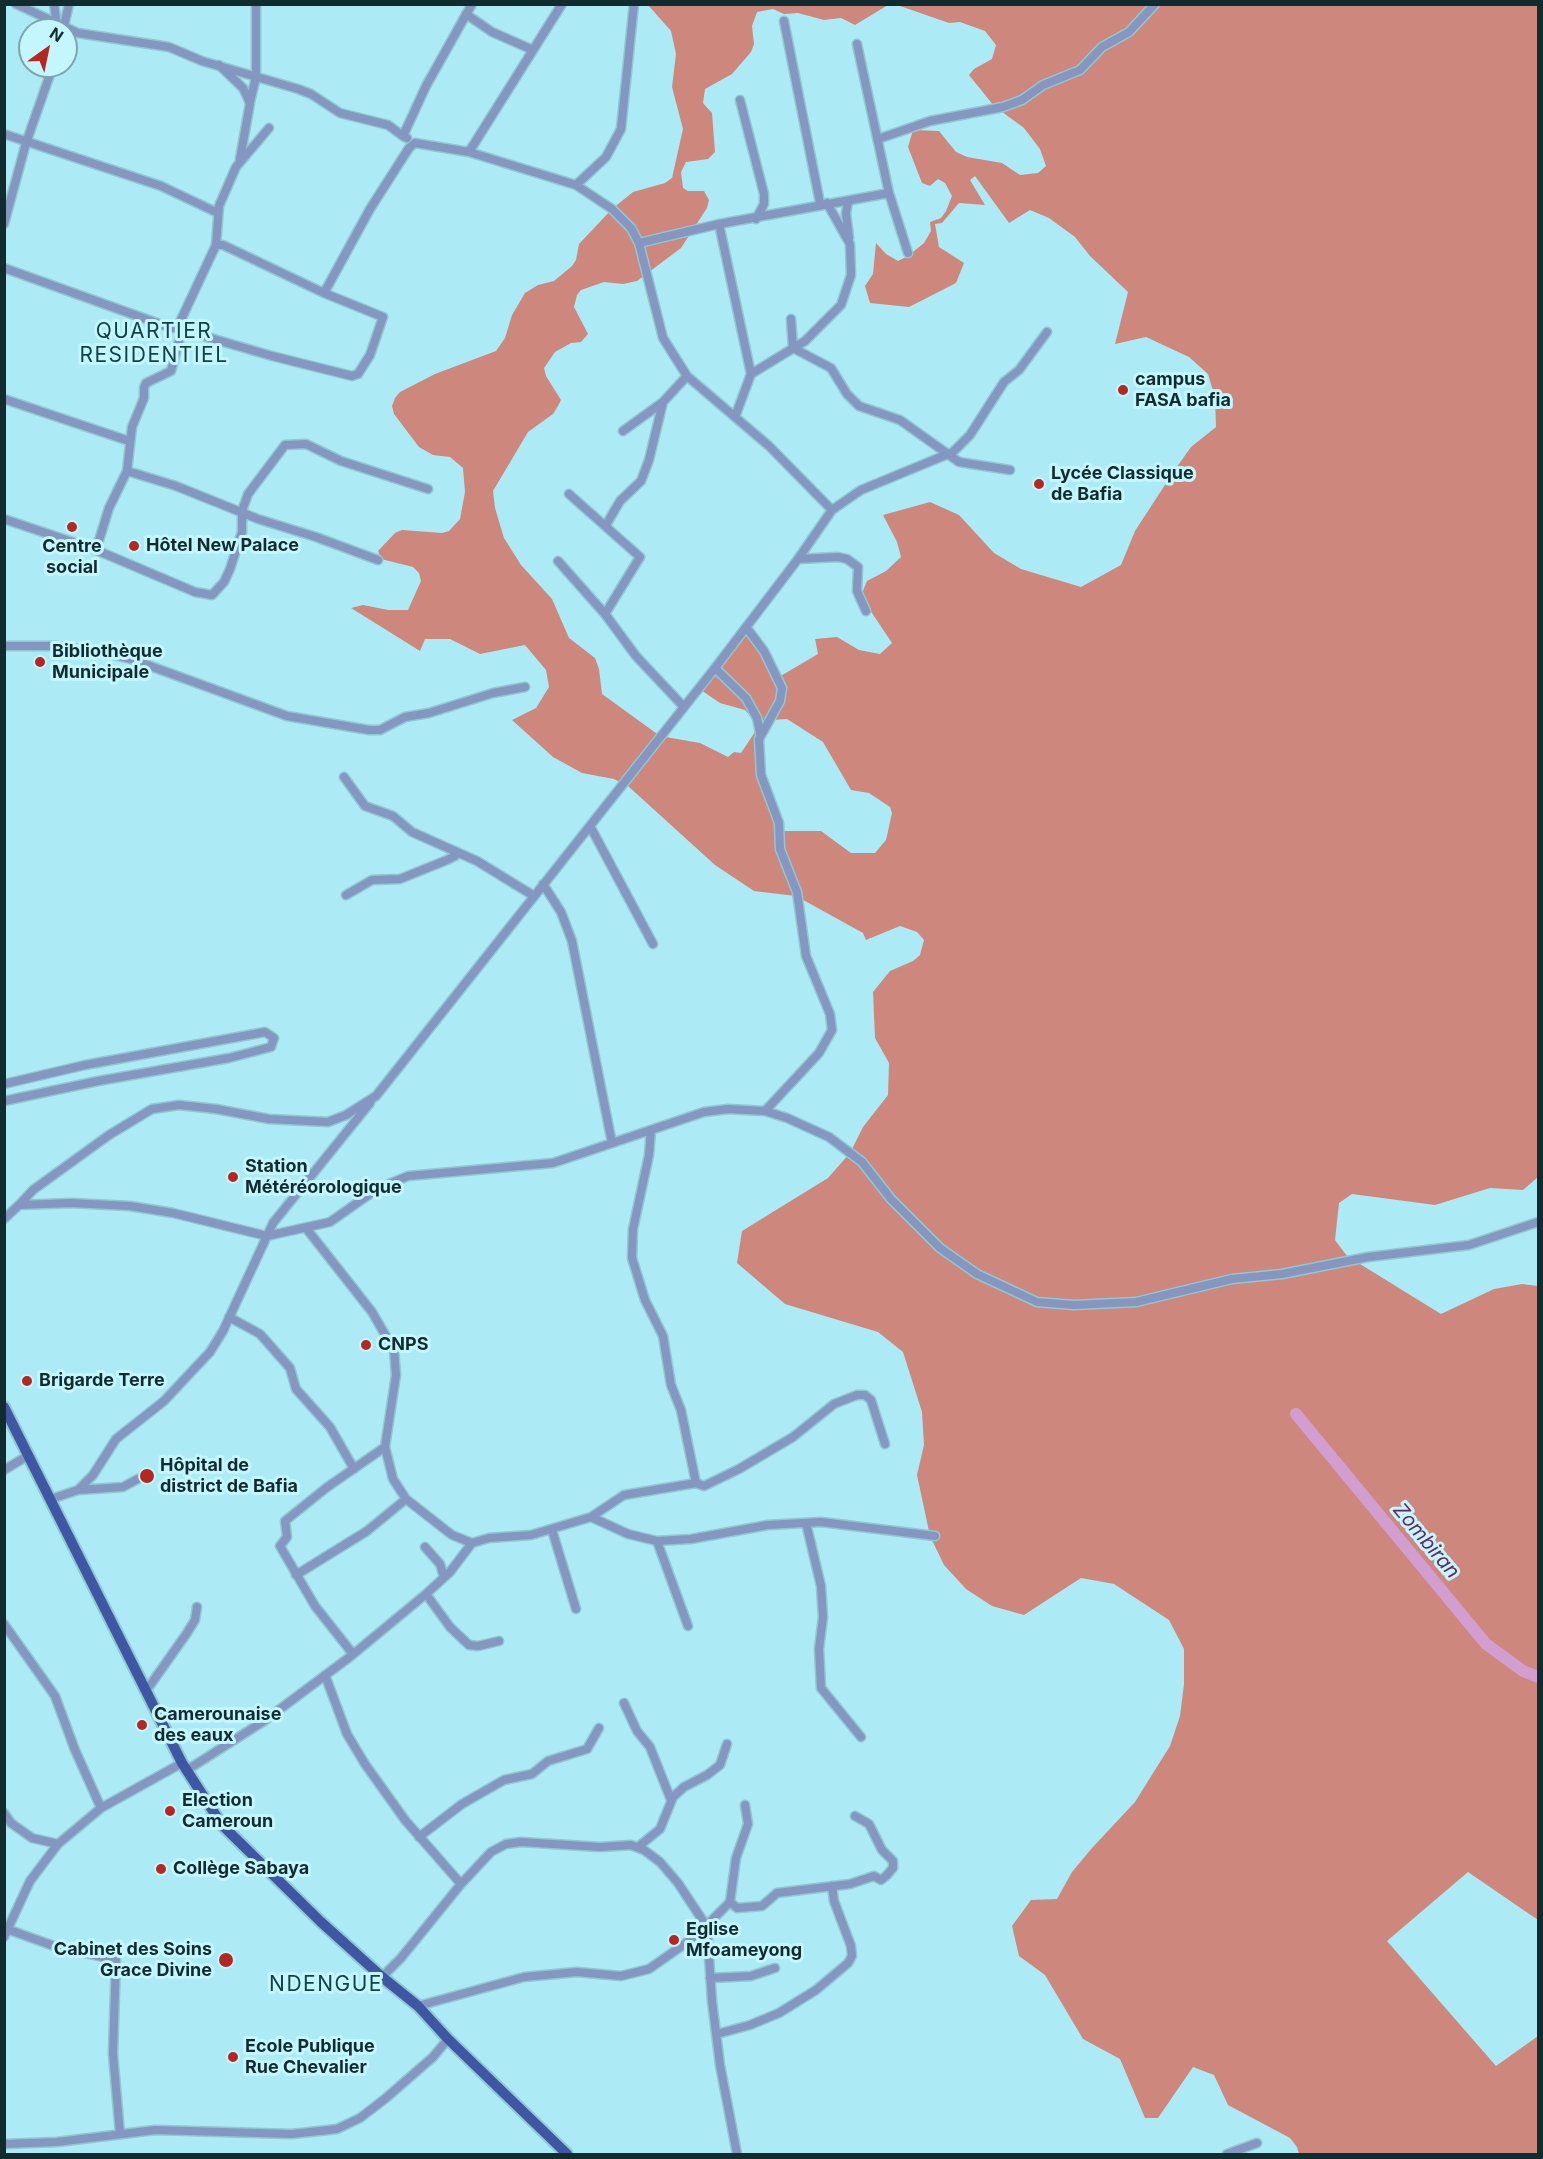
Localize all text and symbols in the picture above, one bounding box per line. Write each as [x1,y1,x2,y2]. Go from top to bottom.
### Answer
north arrow [18,18,78,78]
text: N [46,23,67,46]
district label: QUARTIER RESIDENTIEL [79,319,229,369]
place label: campus FASA bafia [1135,369,1231,412]
marker: campus FASA bafia [1116,383,1130,397]
place label: Lycée Classique de Bafia [1051,463,1194,506]
marker: Lycée Classique de Bafia [1032,477,1046,491]
marker: Centre social [65,520,79,534]
place label: Hôtel New Palace [146,535,299,557]
place label: Centre social [42,536,102,578]
marker: Hôtel New Palace [127,539,141,553]
place label: Bibliothèque Municipale [52,641,163,684]
marker: Bibliothèque Municipale [33,655,47,669]
place label: Station Météréorologique [245,1156,402,1198]
marker: Station Météréorologique [226,1170,240,1184]
place label: CNPS [378,1334,428,1356]
marker: CNPS [359,1338,373,1352]
place label: Brigarde Terre [39,1370,165,1392]
marker: Brigarde Terre [20,1374,34,1388]
place label: Hôpital de district de Bafia [160,1455,298,1498]
marker: Hôpital de district de Bafia [138,1467,156,1485]
water label: Zombiran [1388,1499,1464,1583]
place label: Camerounaise des eaux [154,1704,281,1746]
marker: Camerounaise des eaux [135,1718,149,1732]
place label: Election Cameroun [182,1790,273,1832]
marker: Election Cameroun [163,1804,177,1818]
place label: Collège Sabaya [173,1858,309,1880]
marker: Collège Sabaya [154,1862,168,1876]
place label: Eglise Mfoameyong [686,1919,802,1962]
marker: Eglise Mfoameyong [667,1933,681,1947]
place label: Cabinet des Soins Grace Divine [54,1939,212,1982]
marker: Cabinet des Soins Grace Divine [217,1951,235,1969]
district label: NDENGUE [269,1972,383,1998]
place label: Ecole Publique Rue Chevalier [245,2036,375,2078]
marker: Ecole Publique Rue Chevalier [226,2050,240,2064]

